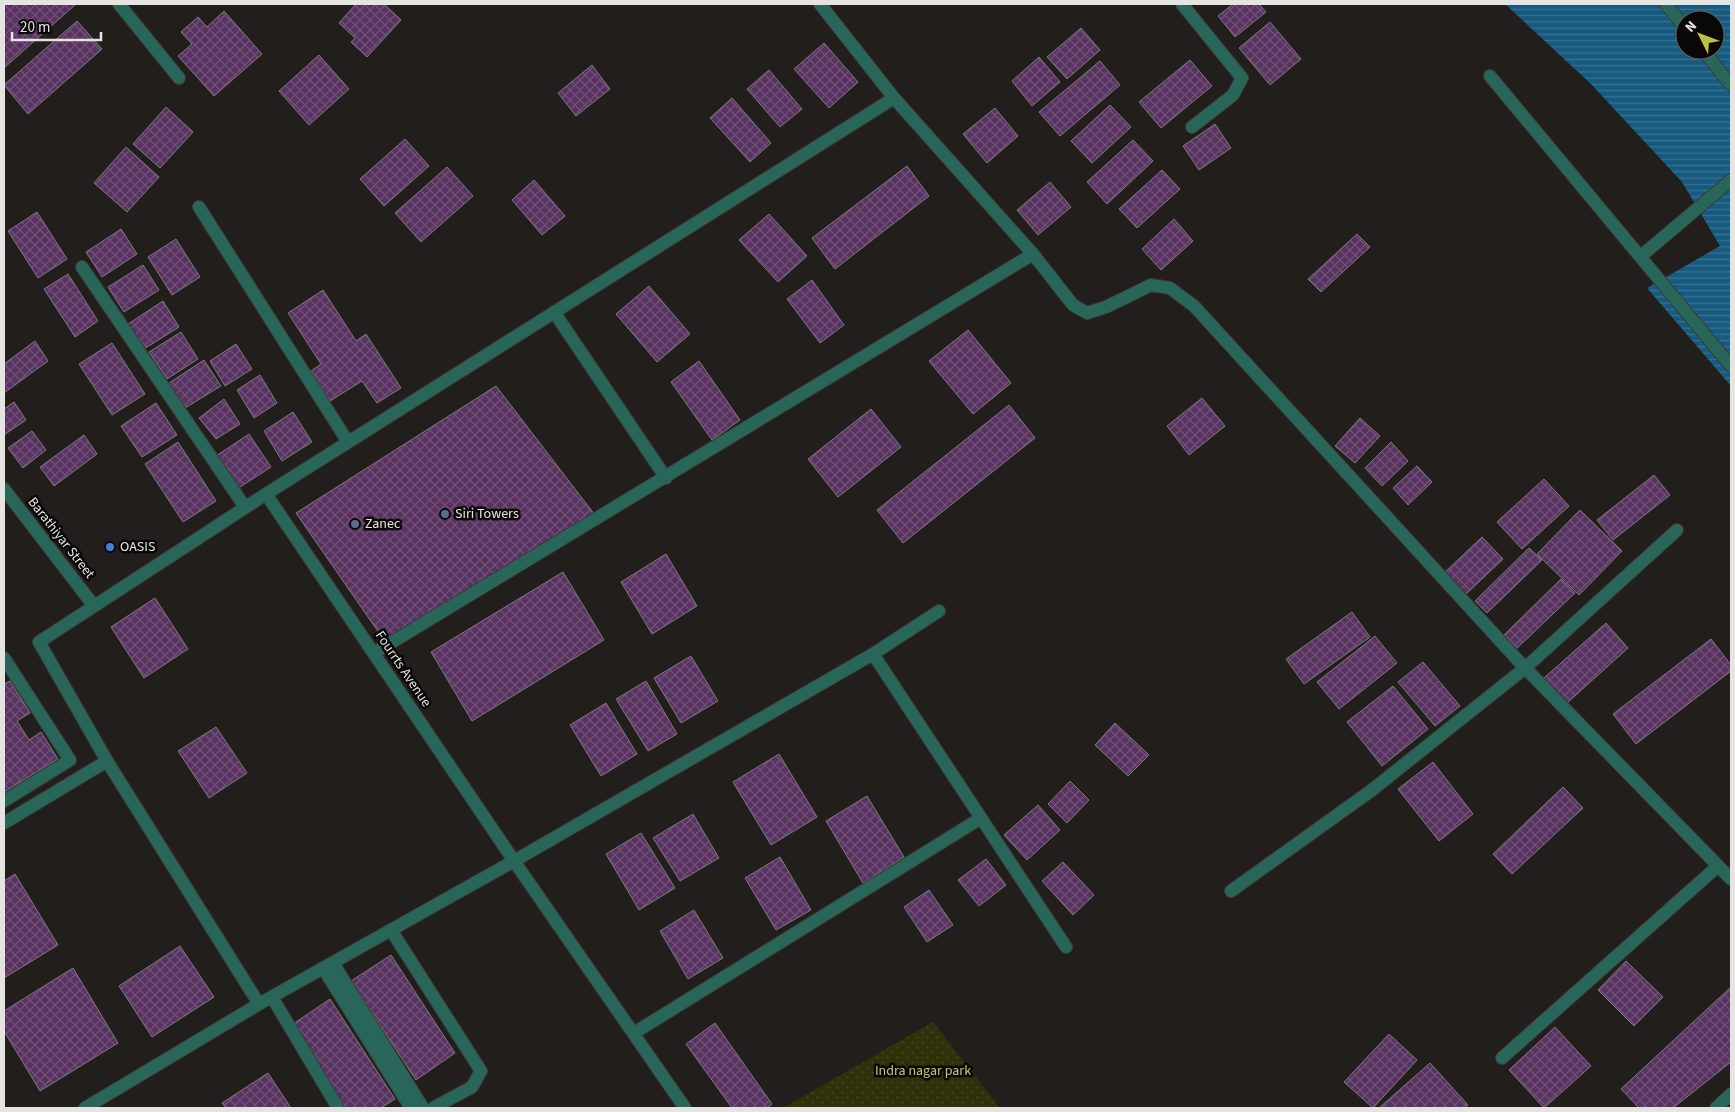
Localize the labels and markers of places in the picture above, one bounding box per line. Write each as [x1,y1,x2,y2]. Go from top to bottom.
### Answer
place label: Siri Towers [455,504,519,524]
marker: Siri Towers [439,508,451,520]
place label: Zanec [365,514,401,534]
marker: Zanec [349,518,361,530]
place label: OASIS [120,537,155,557]
marker: OASIS [104,541,116,553]

